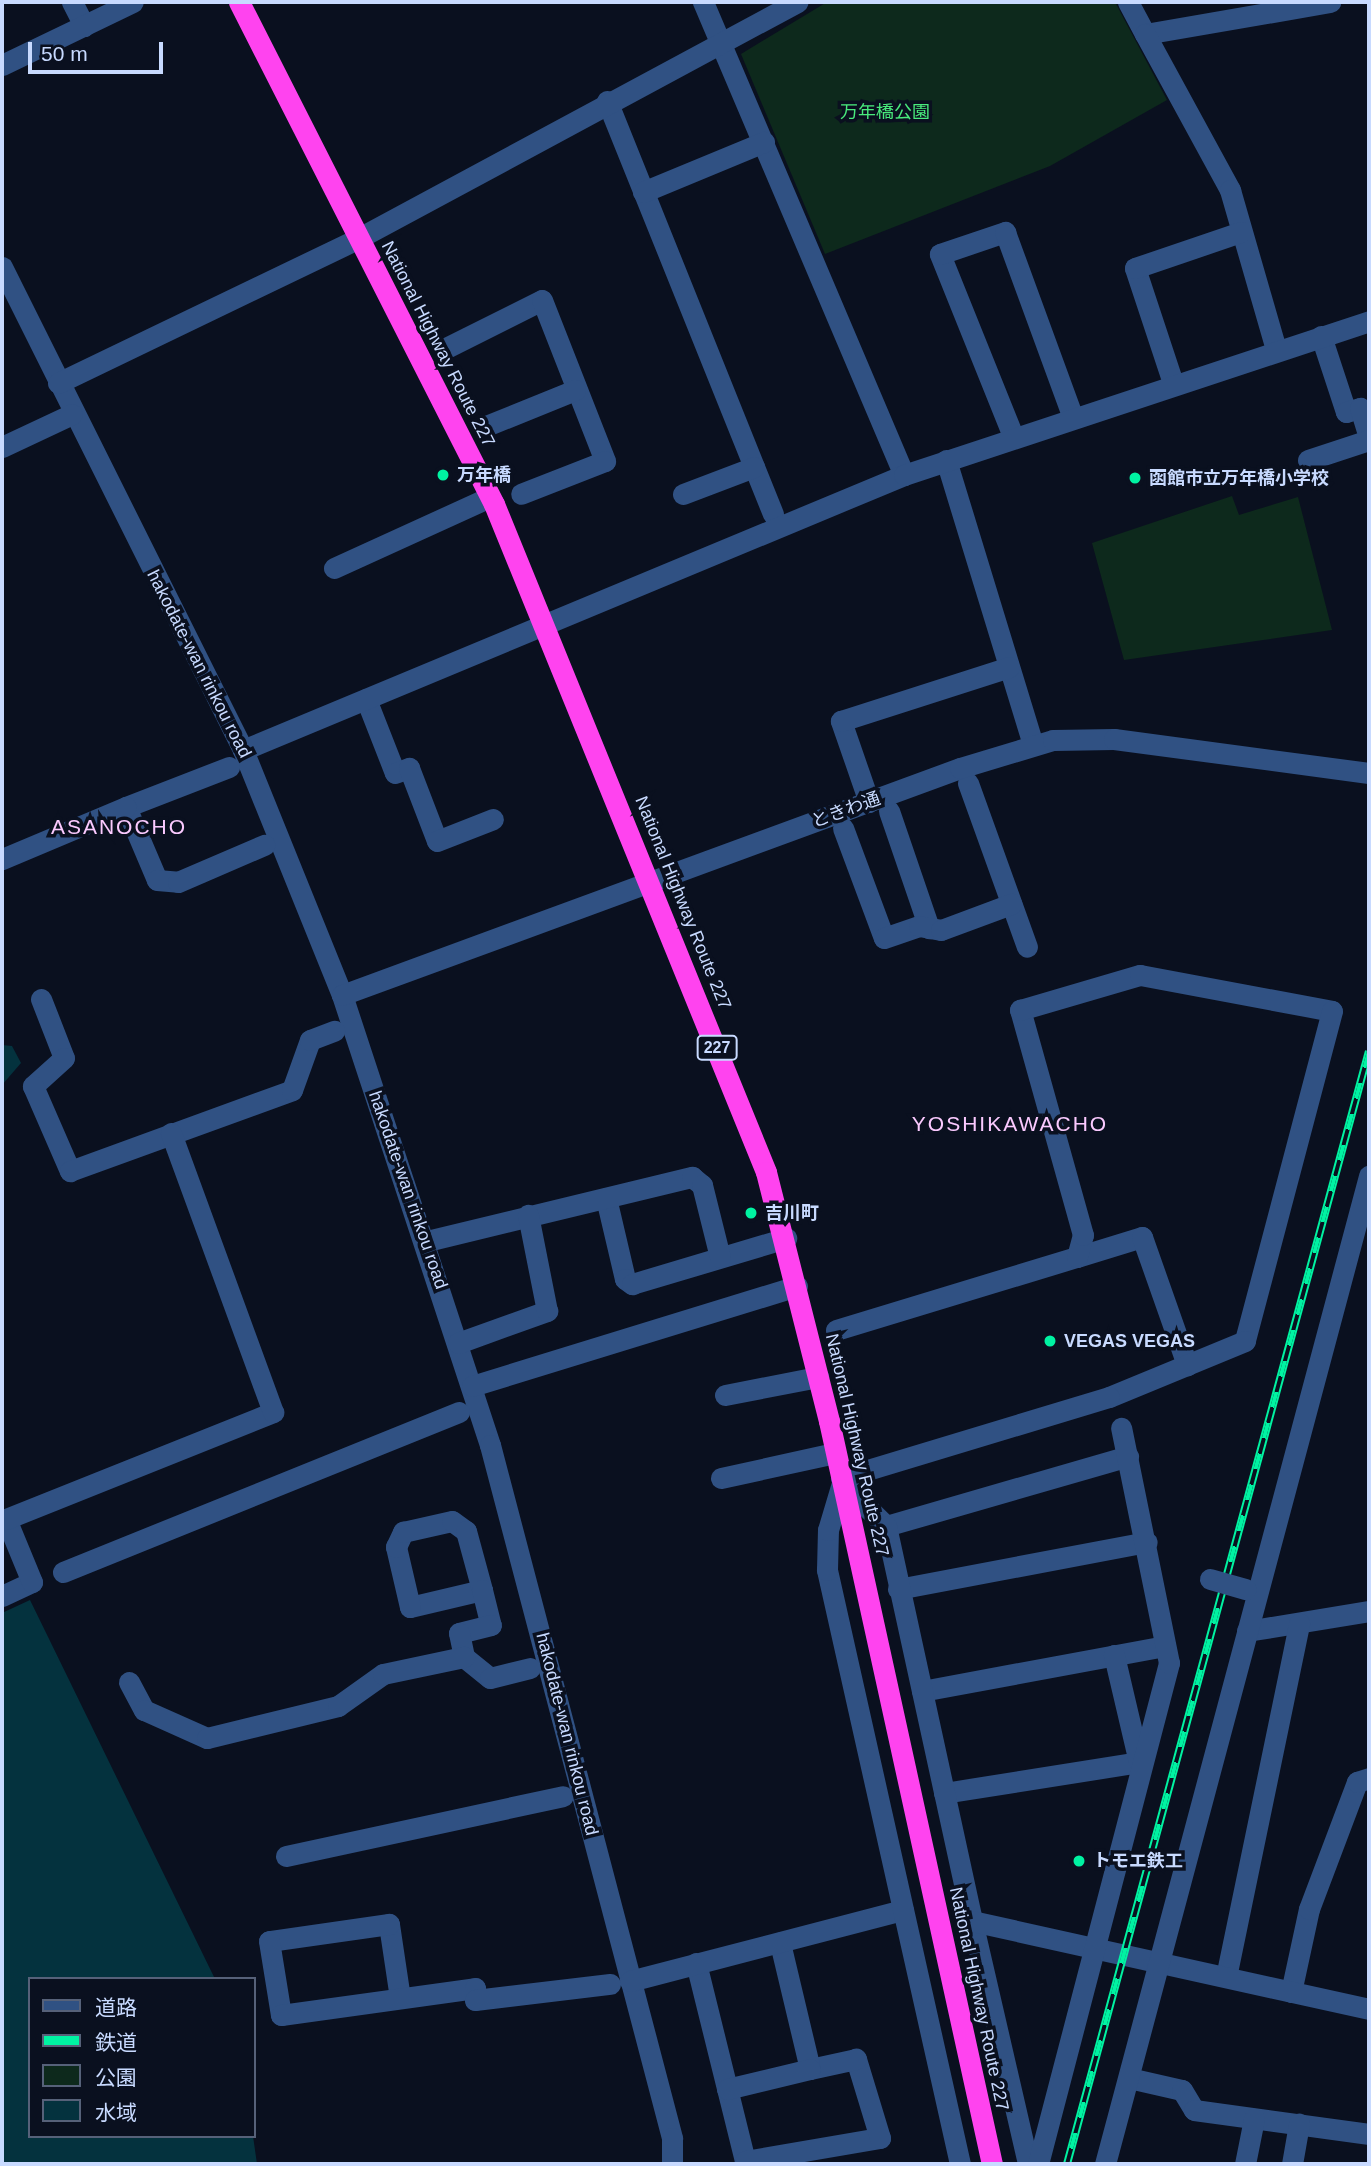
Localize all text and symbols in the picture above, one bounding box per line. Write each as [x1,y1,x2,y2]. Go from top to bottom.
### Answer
scale bar [32,28,166,72]
text: 50 m [41,42,88,65]
park label: 万年橋公園 [840,101,930,123]
street label: National Highway Route 227 [377,237,499,451]
place label: 万年橋 [457,464,511,486]
marker: 万年橋 [435,467,451,483]
place label: 函館市立万年橋小学校 [1149,467,1329,489]
marker: 函館市立万年橋小学校 [1127,470,1143,486]
street label: hakodate-wan rinkou road [142,566,256,762]
street label: ときわ通 [808,788,884,832]
street label: National Highway Route 227 [630,793,736,1013]
district label: ASANOCHO [52,814,186,840]
road number: 227 [696,1036,738,1060]
street label: hakodate-wan rinkou road [364,1088,452,1292]
district label: YOSHIKAWACHO [913,1111,1107,1137]
place label: 吉川町 [765,1202,819,1224]
marker: 吉川町 [743,1205,759,1221]
place label: VEGAS VEGAS [1064,1330,1195,1352]
street label: National Highway Route 227 [821,1331,893,1559]
marker: VEGAS VEGAS [1042,1333,1058,1349]
street label: hakodate-wan rinkou road [531,1630,603,1838]
place label: トモエ鉄工 [1093,1850,1183,1872]
marker: トモエ鉄工 [1071,1853,1087,1869]
street label: National Highway Route 227 [945,1885,1013,2113]
legend [28,1977,256,2138]
text: 道路 [95,1996,137,2019]
text: 鉄道 [95,2031,137,2054]
text: 公園 [95,2066,137,2089]
text: 水域 [95,2101,137,2124]

